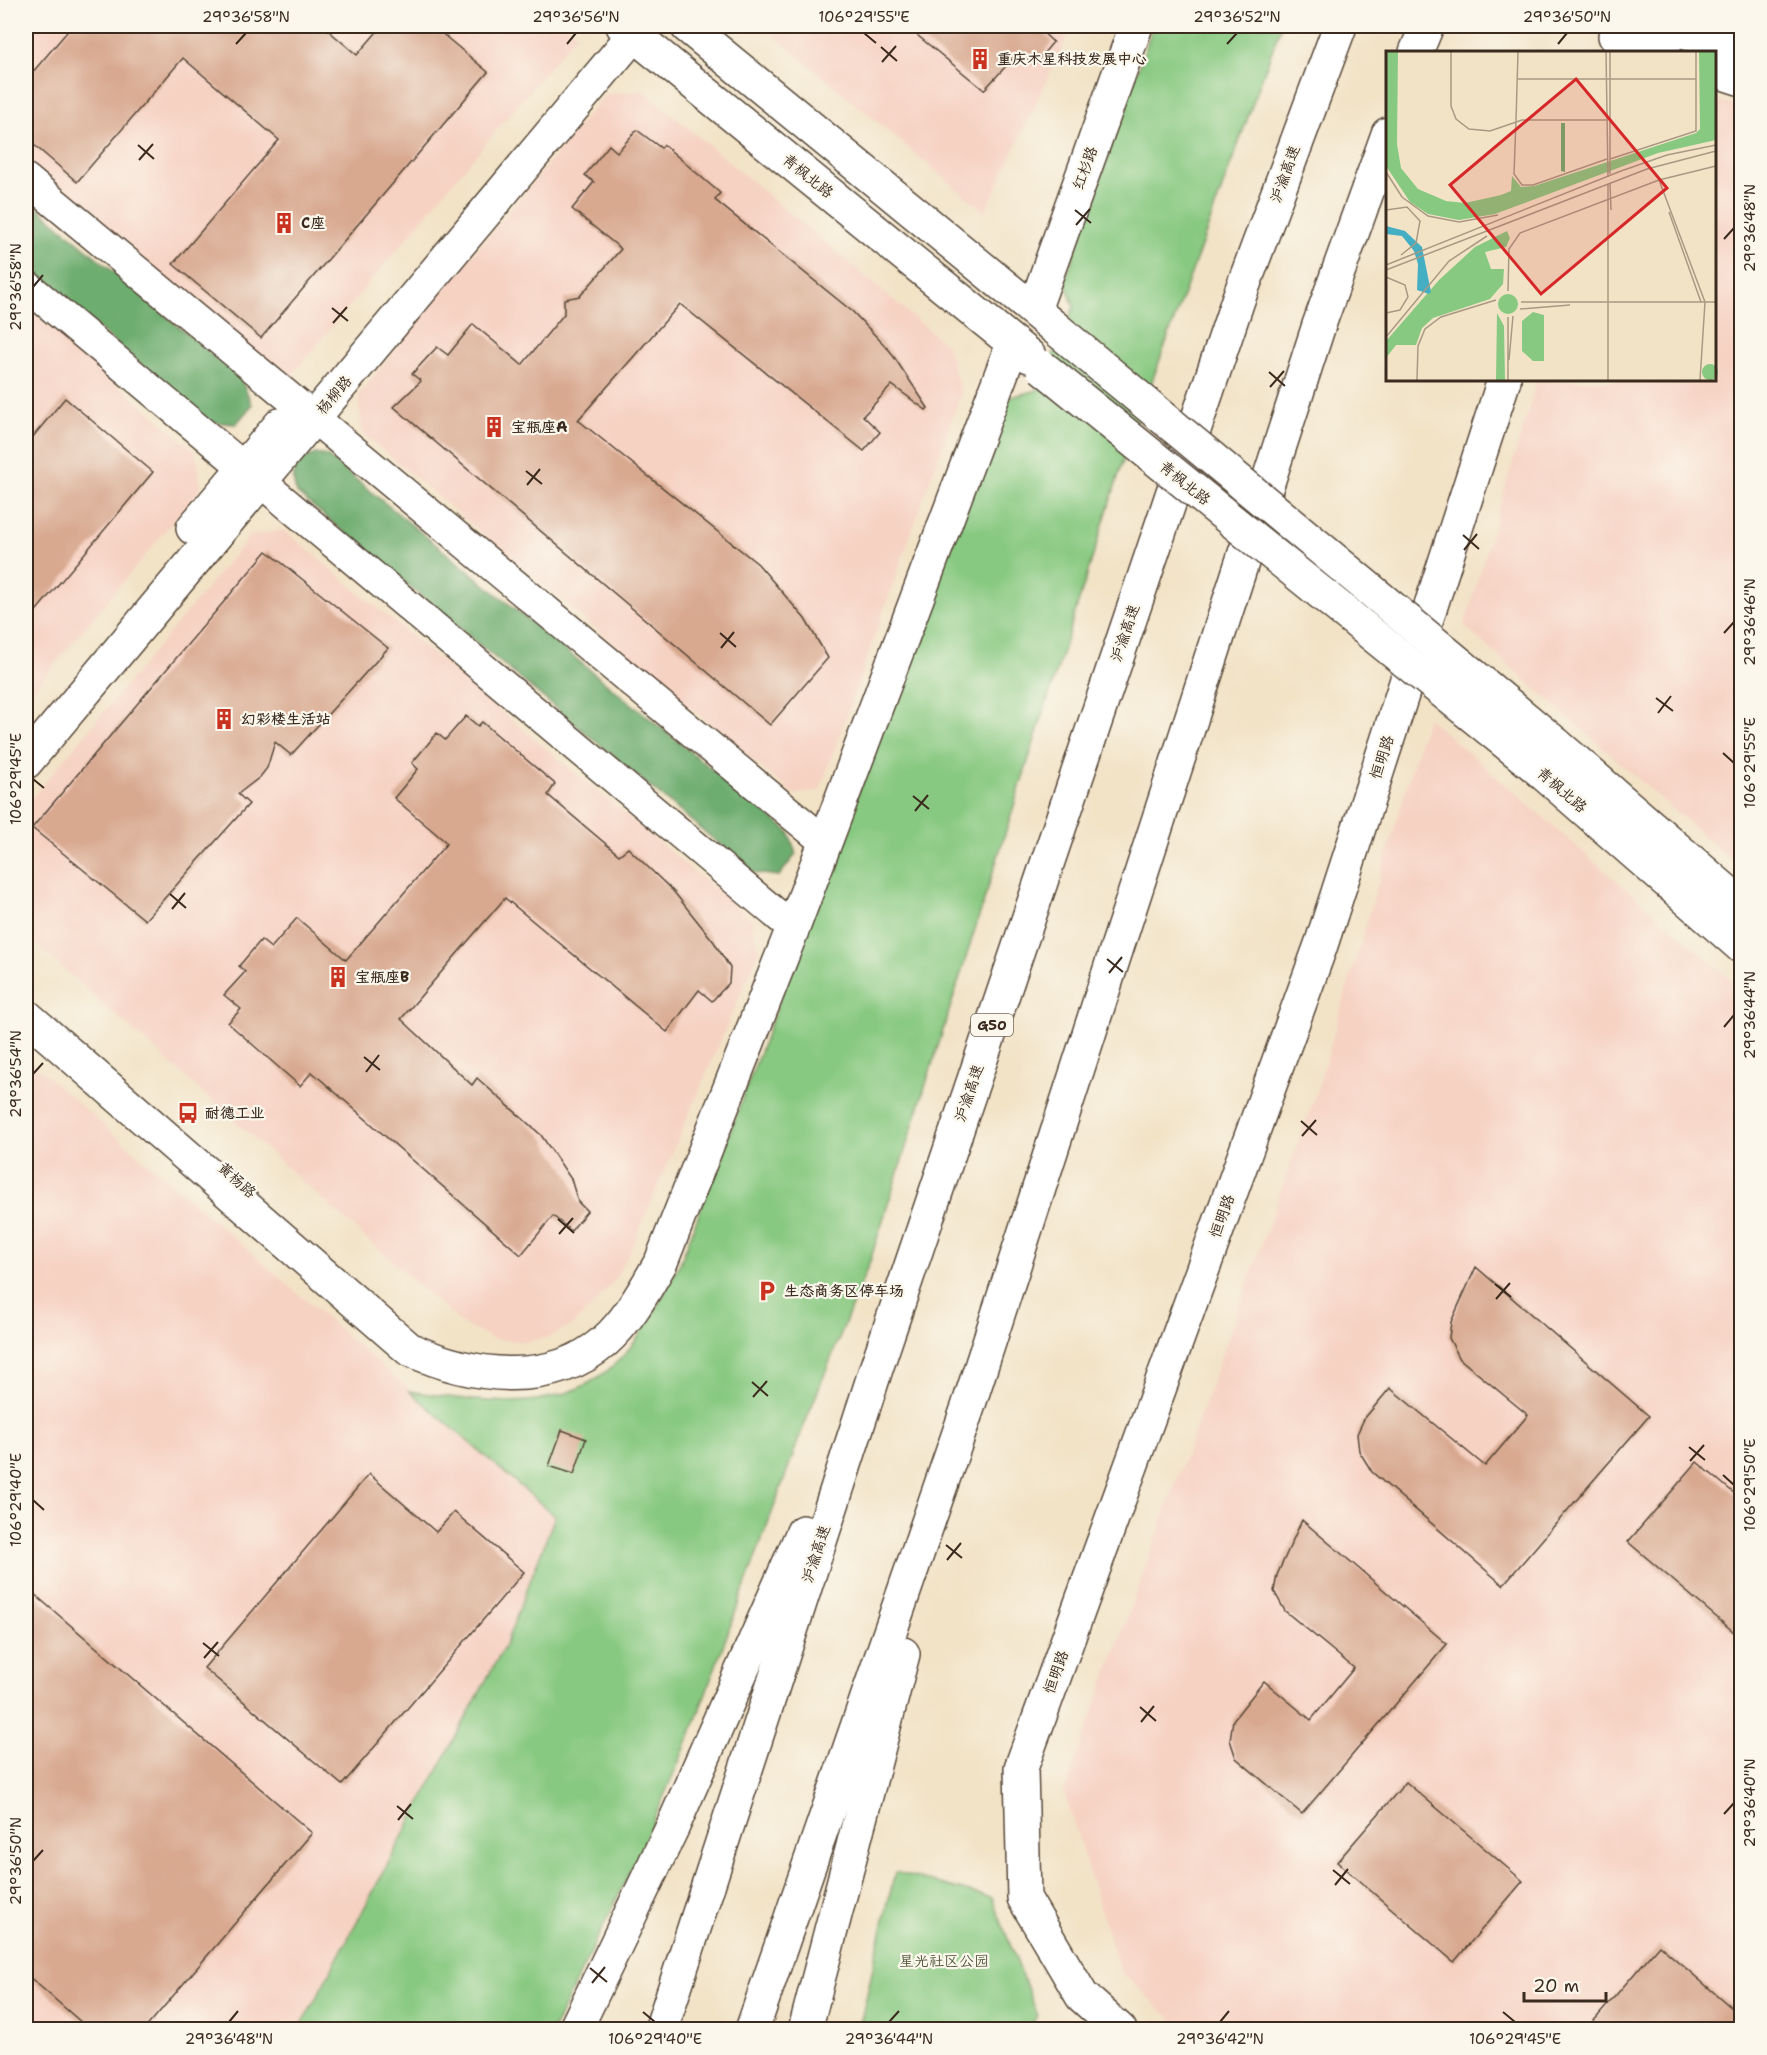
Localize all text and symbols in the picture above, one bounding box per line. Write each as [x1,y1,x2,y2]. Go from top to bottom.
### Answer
text: 29°36'58"N [202,7,290,27]
text: 29°36'56"N [532,7,620,27]
text: 106°29'55"E [818,7,910,27]
text: 29°36'52"N [1193,7,1281,27]
text: 29°36'50"N [1523,7,1611,27]
building icon: 重庆木星科技发展中心 [968,47,992,71]
place label: 重庆木星科技发展中心 [997,49,1147,69]
inset map [1386,51,1716,381]
street label: 沪渝高速 [1265,142,1305,206]
street label: 红杉路 [1068,143,1102,193]
street label: 青枫北路 [778,149,838,203]
text: 29°36'48"N [1740,184,1760,272]
building icon: C座 [272,211,296,235]
place label: C座 [301,213,325,233]
text: 29°36'58"N [6,243,26,331]
street label: 杨柳路 [312,371,356,419]
building icon: 宝瓶座A [482,415,506,439]
place label: 宝瓶座A [511,417,568,437]
street label: 青枫北路 [1155,456,1215,510]
text: 29°36'46"N [1740,578,1760,666]
street label: 沪渝高速 [1106,601,1144,665]
building icon: 幻彩楼生活站 [212,707,236,731]
place label: 幻彩楼生活站 [241,709,331,729]
text: 106°29'55"E [1740,717,1760,809]
text: 106°29'45"E [6,733,26,825]
street label: 恒明路 [1366,733,1398,781]
street label: 青枫北路 [1533,763,1591,817]
building icon: 宝瓶座B [326,965,350,989]
place label: 宝瓶座B [355,967,409,987]
text: 29°36'44"N [1740,971,1760,1059]
road number: G50 [971,1014,1013,1036]
text: 29°36'54"N [6,1030,26,1118]
street label: 沪渝高速 [950,1061,988,1125]
bus stop icon: 耐德工业 [176,1101,200,1125]
place label: 耐德工业 [205,1103,265,1123]
street label: 黄杨路 [214,1158,260,1202]
street label: 恒明路 [1205,1191,1239,1241]
parking icon: 生态商务区停车场 [755,1279,779,1303]
place label: 生态商务区停车场 [784,1281,904,1301]
text: 106°29'50"E [1740,1438,1760,1532]
text: 106°29'40"E [6,1453,26,1547]
street label: 沪渝高速 [797,1522,835,1586]
street label: 恒明路 [1039,1647,1073,1697]
text: 29°36'40"N [1740,1758,1760,1848]
text: 29°36'50"N [6,1817,26,1905]
park label: 星光社区公园 [899,1951,989,1971]
scale bar [1524,1965,1606,2003]
text: 20 m [1533,1974,1579,1998]
text: 29°36'48"N [185,2029,273,2049]
text: 106°29'40"E [608,2029,702,2049]
text: 29°36'44"N [845,2029,933,2049]
text: 29°36'42"N [1176,2029,1264,2049]
text: 106°29'45"E [1469,2029,1561,2049]

